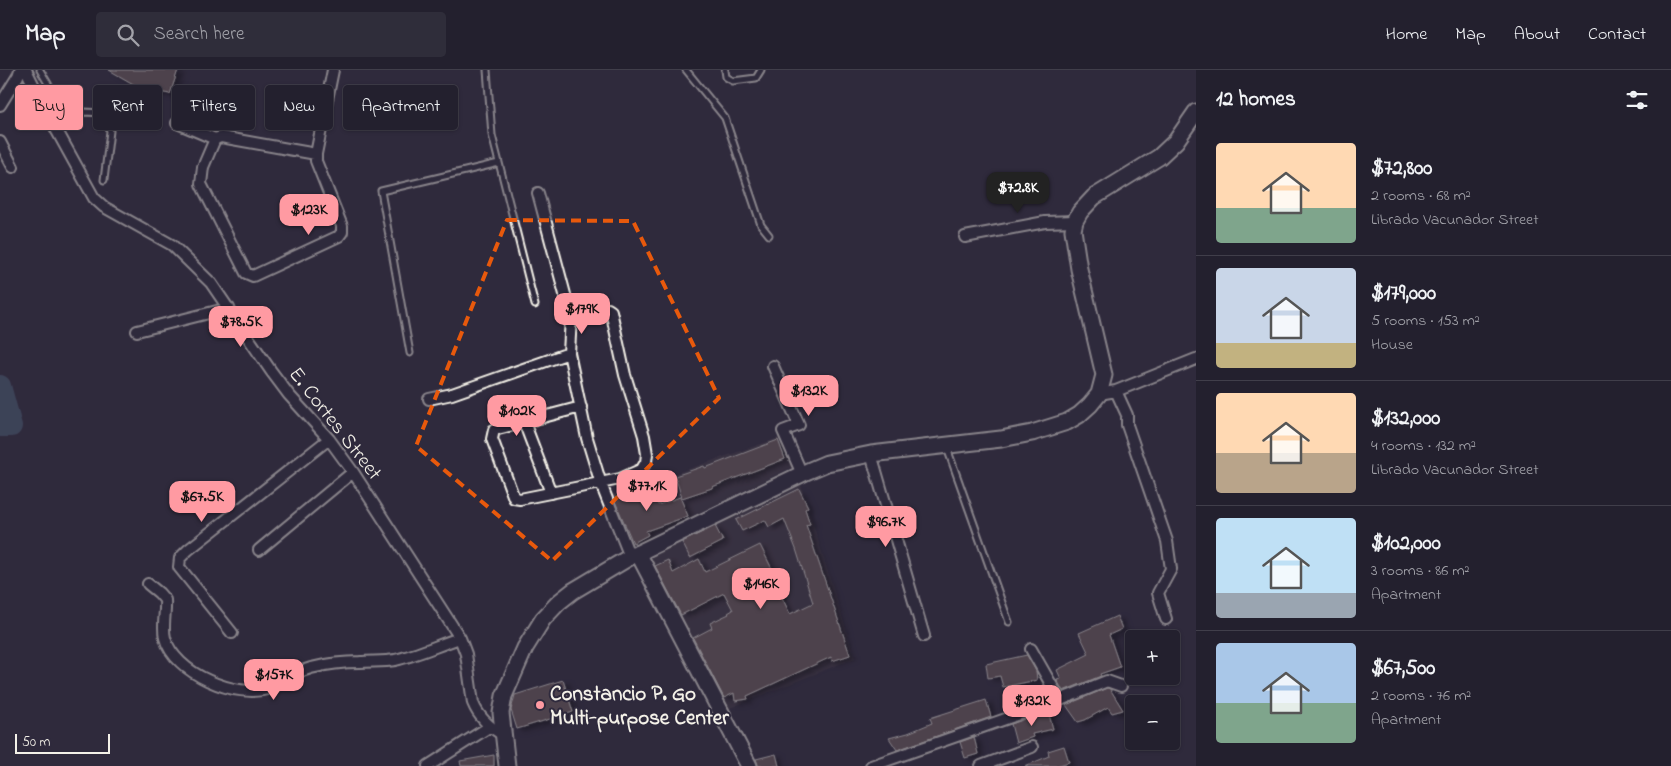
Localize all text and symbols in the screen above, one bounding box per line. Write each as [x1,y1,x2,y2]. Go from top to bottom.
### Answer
search box [96,12,446,57]
text: Map [25,17,66,52]
icon: search [114,21,142,49]
text: Search here [154,21,245,48]
text: Home [1386,22,1427,48]
text: Map [1455,22,1486,48]
text: About [1514,22,1560,48]
text: Contact [1588,22,1646,48]
chip: Buy [15,85,83,130]
chip: Rent [93,85,162,130]
chip: Filters [172,85,255,130]
chip: New [265,85,333,130]
chip: Apartment [343,85,458,130]
text: 12 homes [1216,85,1296,115]
icon: filters [1623,86,1651,114]
text: $72,800 [1371,154,1432,184]
icon: home [1256,163,1316,223]
pin: $72.8K [977,172,1059,214]
text: $72.8K [997,176,1039,200]
text: 2 rooms · 68 m² [1371,184,1471,208]
pin: $123K [274,194,344,236]
text: $123K [290,198,328,222]
text: Librado Vacunador Street [1371,208,1539,232]
text: $179,000 [1371,279,1436,309]
icon: home [1256,288,1316,348]
pin: $179K [547,292,617,335]
text: $179K [565,297,599,321]
pin: $78.5K [200,306,282,348]
text: 5 rooms · 153 m² [1371,309,1480,333]
text: $78.5K [220,310,262,334]
text: House [1371,333,1413,357]
street label: E. Cortes Street [281,361,388,487]
pin: $132K [774,374,844,417]
text: $132K [790,379,828,403]
pin: $102K [482,394,552,437]
text: $102K [498,399,536,423]
text: $132,000 [1371,404,1440,434]
icon: home [1256,413,1316,473]
text: 4 rooms · 132 m² [1371,434,1476,458]
text: Librado Vacunador Street [1371,458,1539,482]
pin: $77.1K [606,470,688,512]
text: $77.1K [628,474,666,498]
pin: $67.5K [161,480,243,523]
text: $67.5K [180,485,224,509]
pin: $96.7K [845,506,927,548]
text: $96.7K [866,510,906,534]
text: $102,000 [1371,529,1441,559]
icon: home [1256,538,1316,598]
text: 3 rooms · 86 m² [1371,559,1469,583]
pin: $146K [726,568,796,610]
text: $146K [743,572,779,596]
text: Apartment [1371,583,1441,607]
map controls [1125,630,1180,750]
button: + [1125,630,1180,685]
text: $67,500 [1371,654,1435,684]
pin: $157K [239,658,309,701]
text: $157K [255,663,293,687]
icon: home [1256,663,1316,723]
place label: Constancio P. Go Multi-purpose Center [550,680,729,734]
pin: $132K [997,684,1067,727]
text: 2 rooms · 76 m² [1371,684,1471,708]
text: $132K [1013,689,1051,713]
button: − [1125,695,1180,750]
marker: Constancio P. Go Multi-purpose Center [534,699,546,711]
text: Apartment [1371,708,1441,732]
scale bar [15,731,110,754]
text: 50 m [22,732,50,753]

